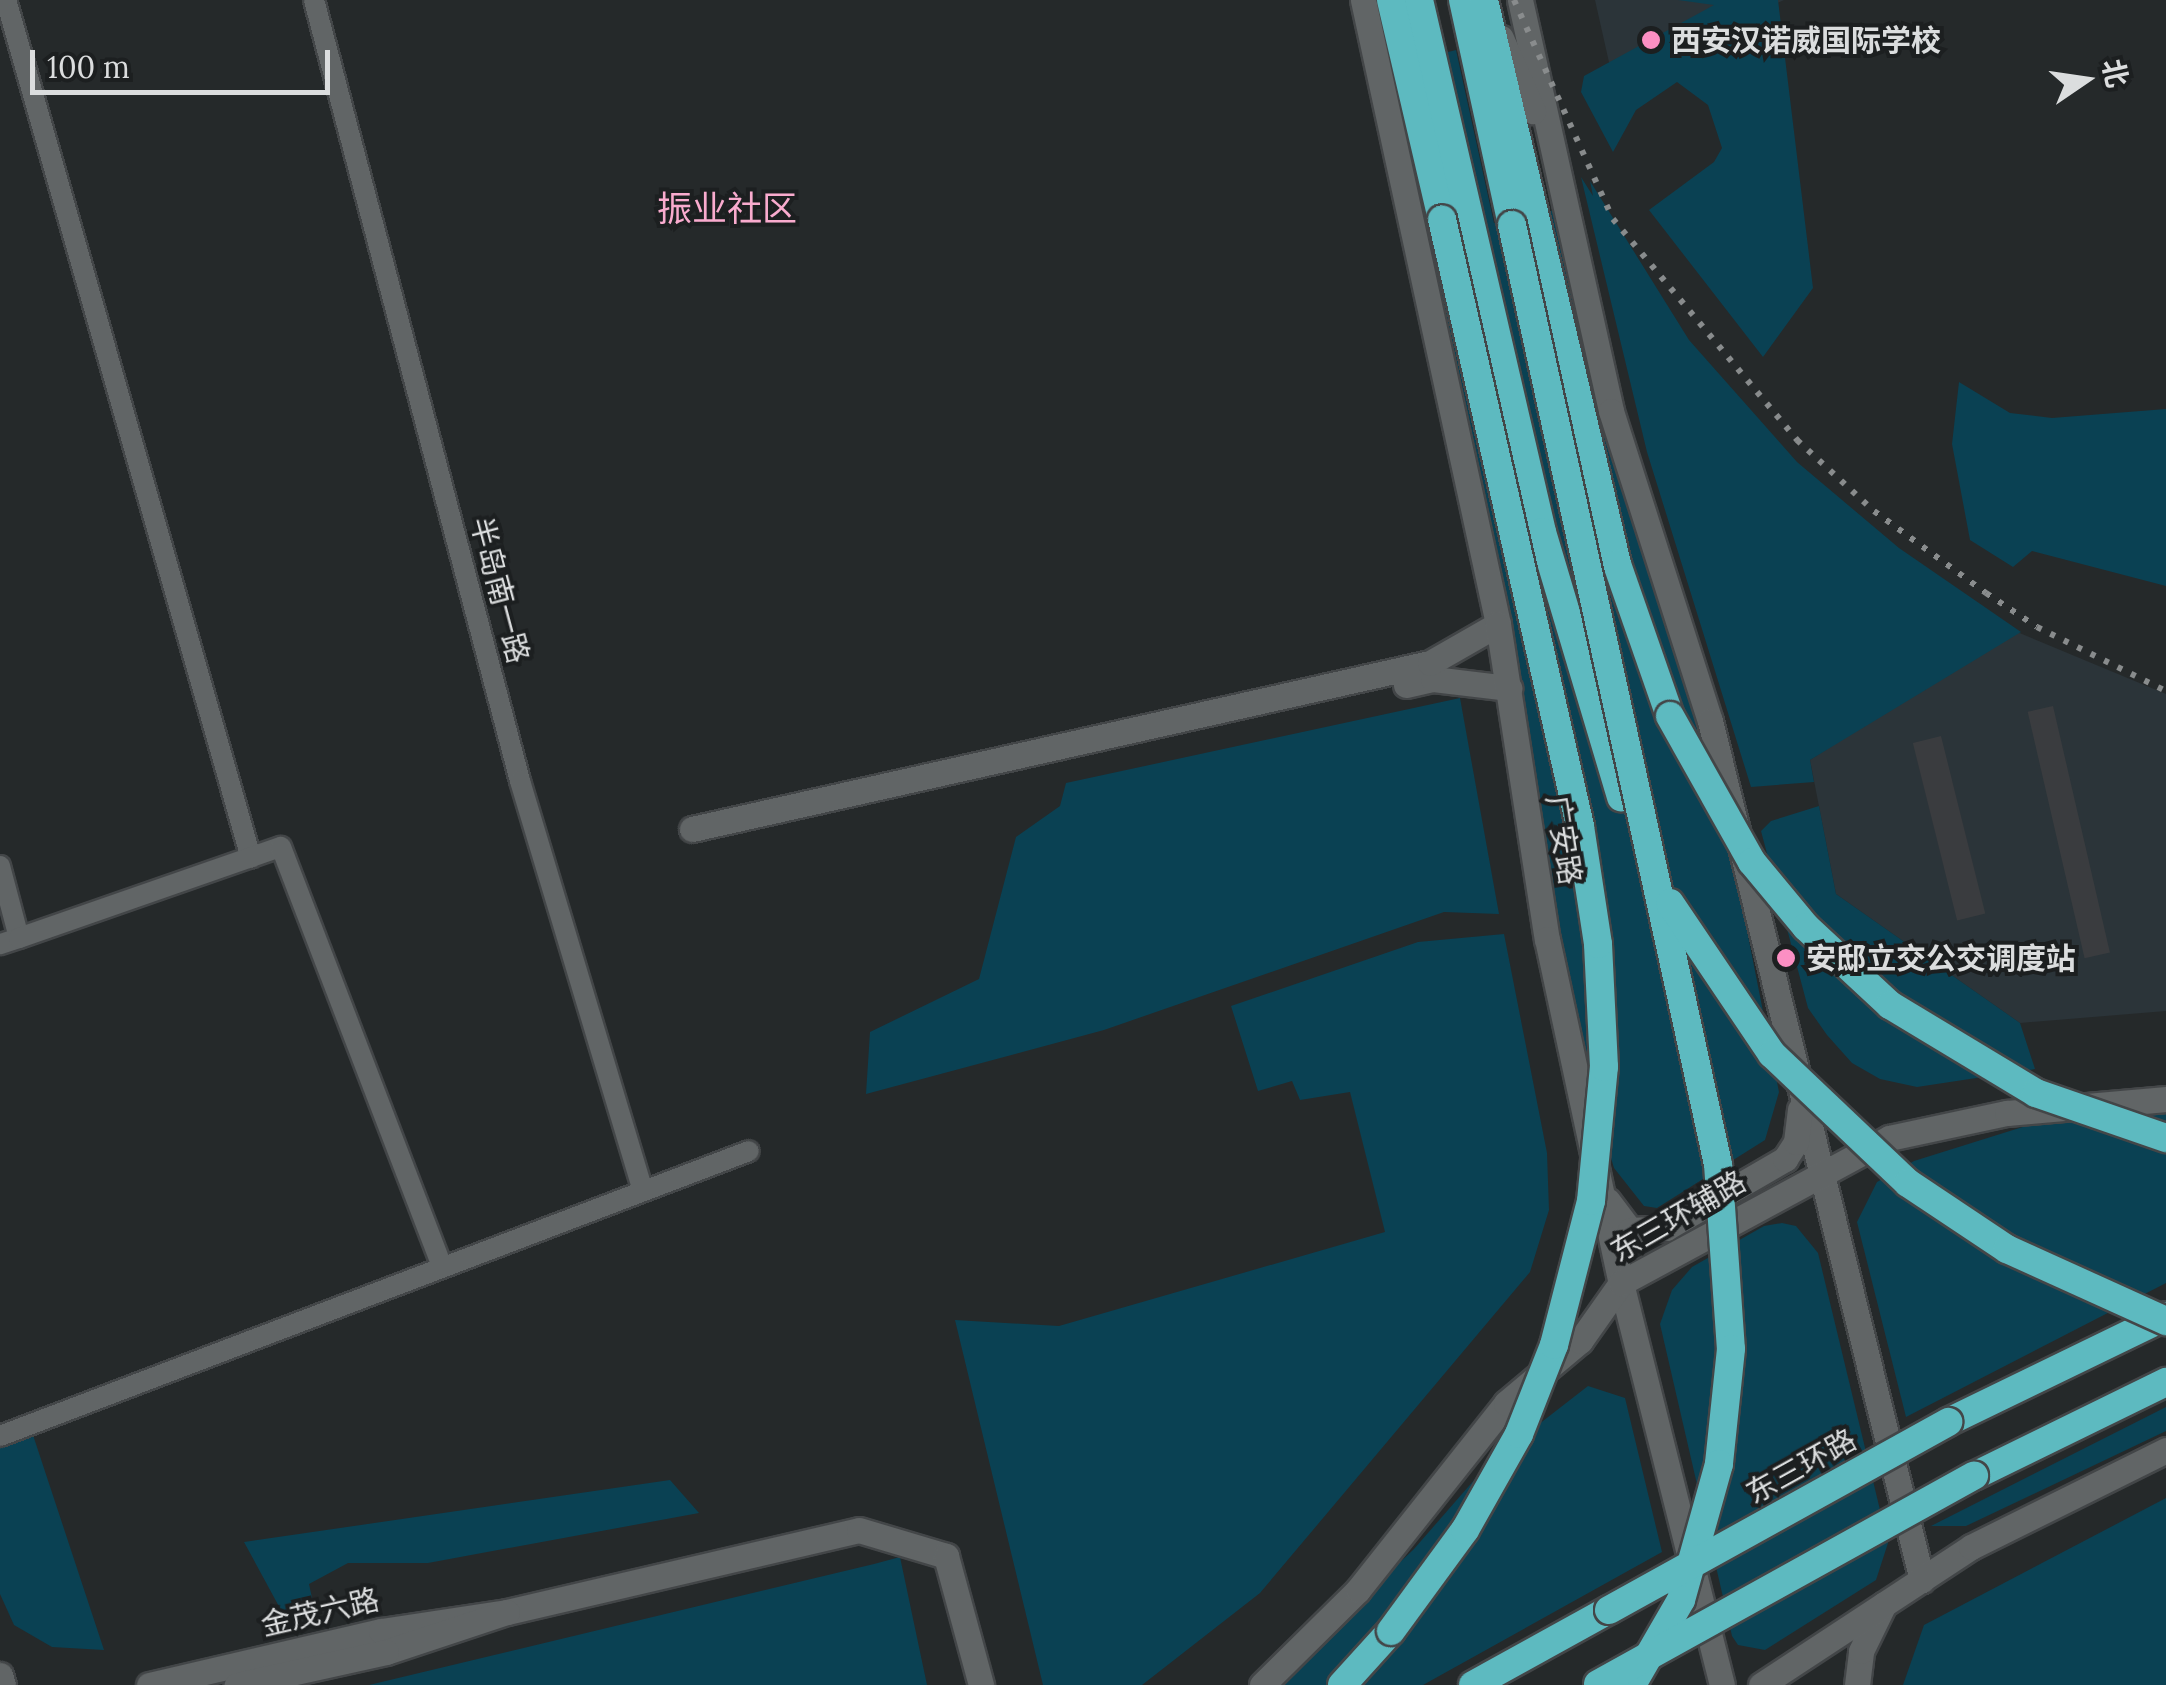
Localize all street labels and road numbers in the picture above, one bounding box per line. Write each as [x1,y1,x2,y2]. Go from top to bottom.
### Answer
street label: 半岛南一路 [463,513,537,667]
street label: 广安路 [1539,793,1589,887]
street label: 东三环辅路 [1604,1163,1752,1269]
street label: 东三环路 [1740,1421,1862,1511]
street label: 金茂六路 [257,1581,383,1643]

